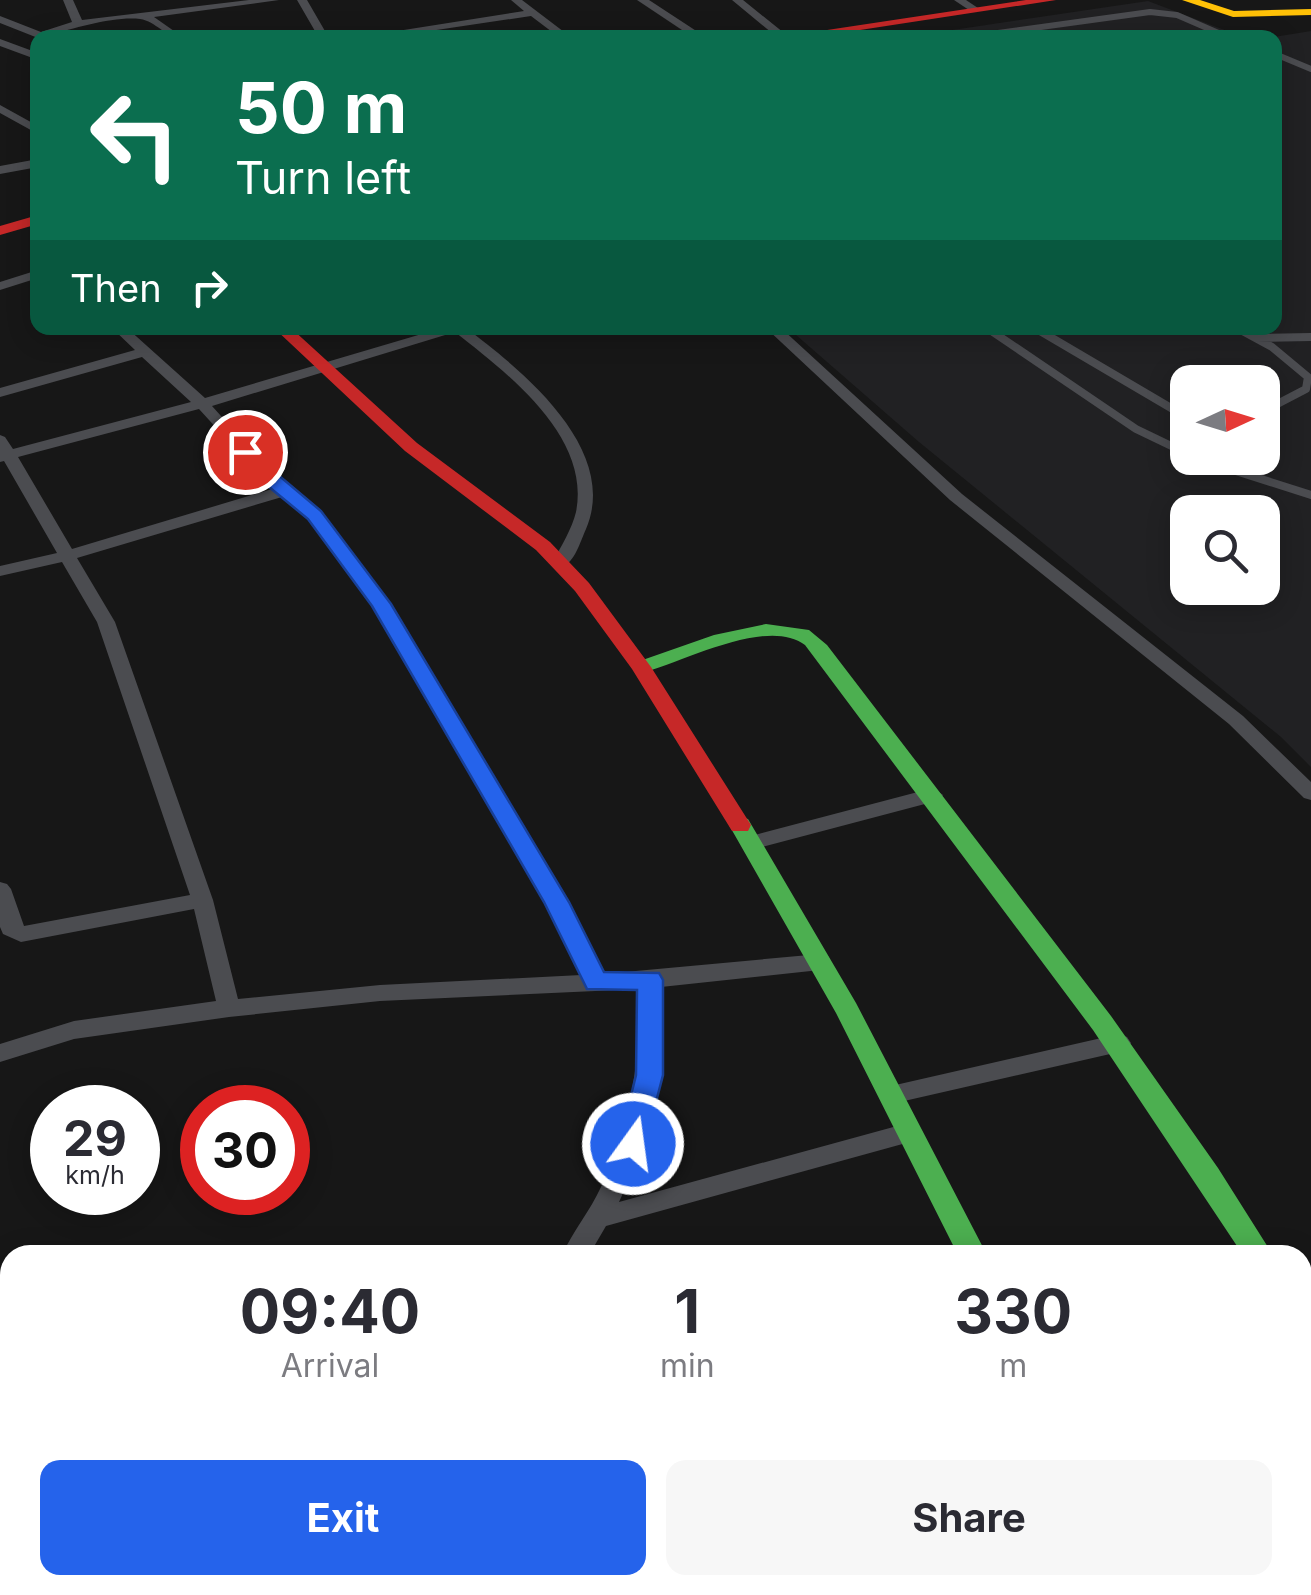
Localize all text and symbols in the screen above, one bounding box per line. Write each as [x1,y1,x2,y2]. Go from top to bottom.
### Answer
text: 50 m [235,65,407,150]
icon: left [70,70,200,200]
text: Turn left [235,150,411,205]
icon: right [182,260,237,315]
text: Then [70,265,162,311]
north arrow [1170,365,1280,475]
map controls [1170,365,1280,605]
pin [203,410,288,495]
icon: arrive [218,425,273,480]
button: search [1170,495,1280,605]
speed limit sign: 30 [180,1085,310,1215]
position arrow [581,1092,685,1196]
text: 29 [63,1108,127,1168]
text: km/h [65,1160,125,1190]
text: 09:40 [240,1275,420,1347]
text: 1 [674,1275,700,1347]
text: 330 [954,1275,1072,1347]
text: Arrival [281,1346,379,1385]
text: min [660,1346,715,1385]
text: m [999,1346,1027,1385]
button: Exit [40,1460,646,1575]
button: Share [666,1460,1272,1575]

